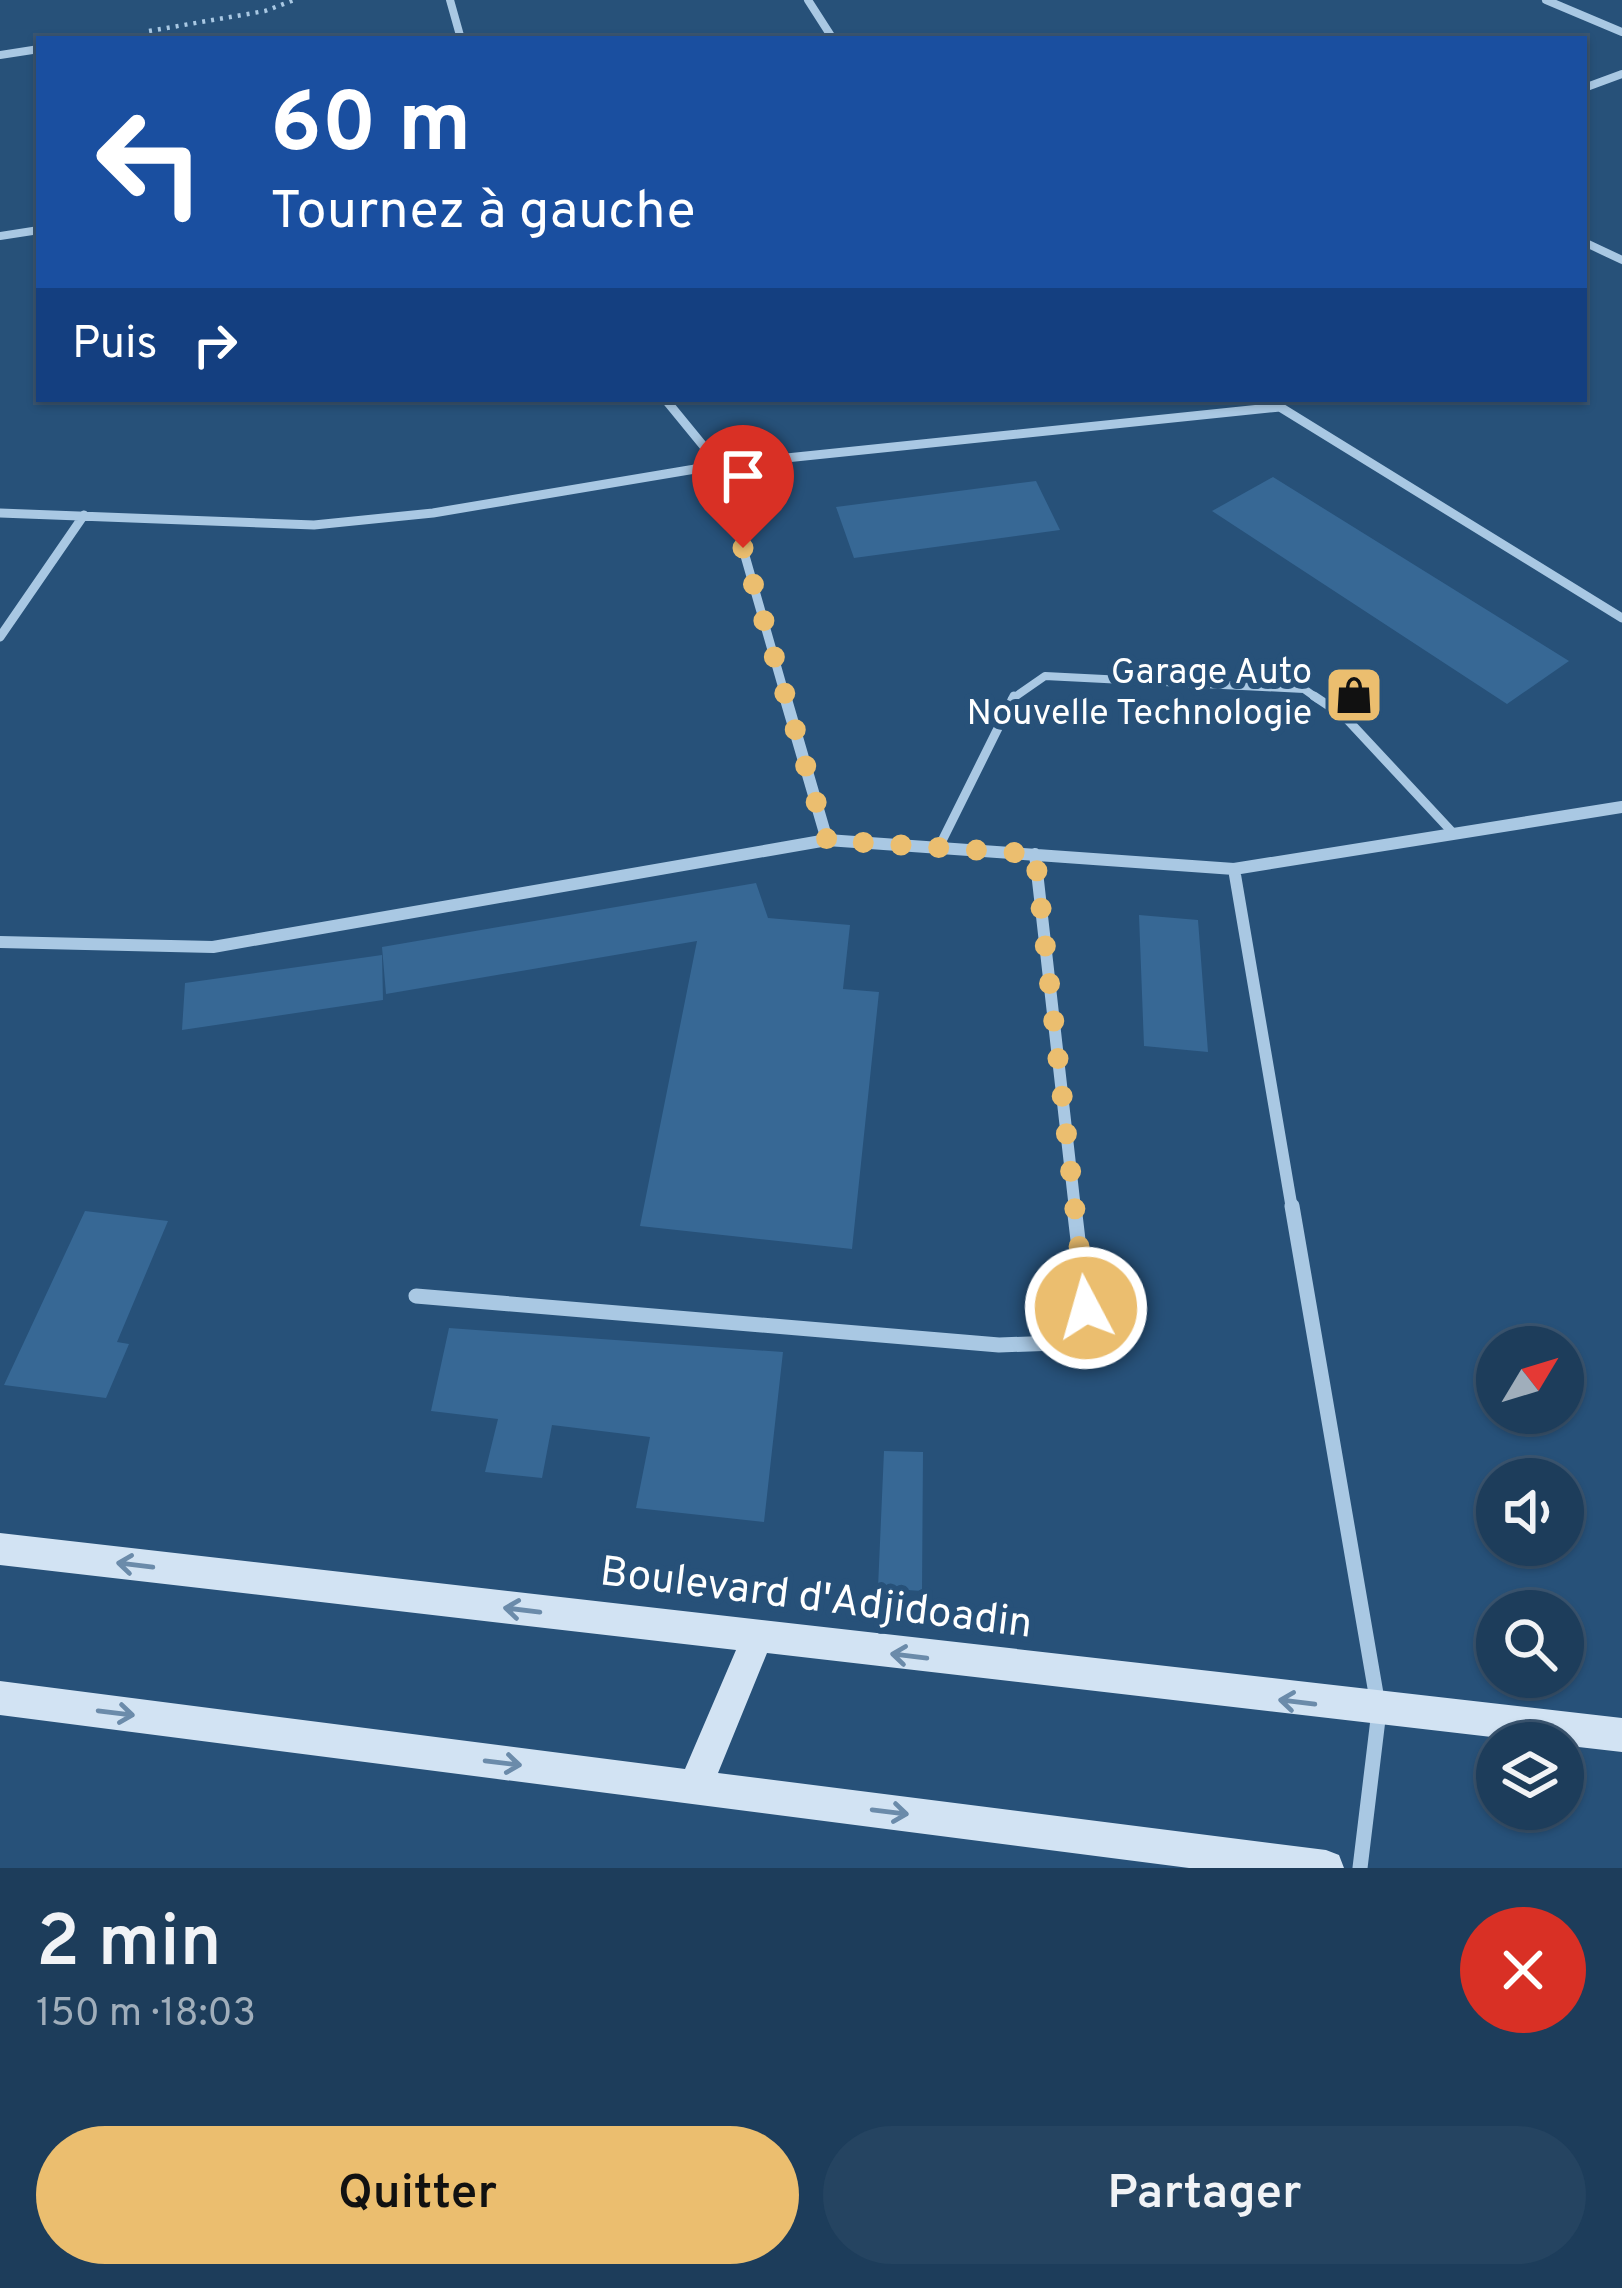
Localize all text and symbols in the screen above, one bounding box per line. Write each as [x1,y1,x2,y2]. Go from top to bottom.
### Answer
text: 60 m [270,75,471,181]
icon: left [72,84,228,240]
text: Tournez à gauche [270,179,696,248]
icon: right [182,312,248,378]
text: Puis [72,317,158,374]
pin [692,425,794,548]
icon: arrive [710,443,776,509]
place label: Garage Auto Nouvelle Technologie [967,651,1312,738]
shop icon: Garage Auto Nouvelle Technologie [1323,664,1385,726]
position arrow [1023,1245,1149,1371]
north arrow [1476,1326,1584,1434]
map controls [1476,1326,1584,1830]
button: sound [1476,1458,1584,1566]
street label: Boulevard d'Adjidoadin [597,1547,1035,1653]
one-way arrow [116,1553,155,1575]
button: search [1476,1590,1584,1698]
one-way arrow [503,1599,542,1621]
one-way arrow [891,1645,930,1667]
one-way arrow [1278,1690,1317,1712]
one-way arrow [96,1703,135,1725]
button: layers [1476,1722,1584,1830]
one-way arrow [483,1752,522,1774]
one-way arrow [870,1802,909,1824]
text: 2 min [36,1900,222,1992]
button: close [1460,1907,1586,2033]
text: 150 m · 18:03 [36,1991,256,2040]
button: Quitter [36,2126,799,2264]
button: Partager [823,2126,1586,2264]

